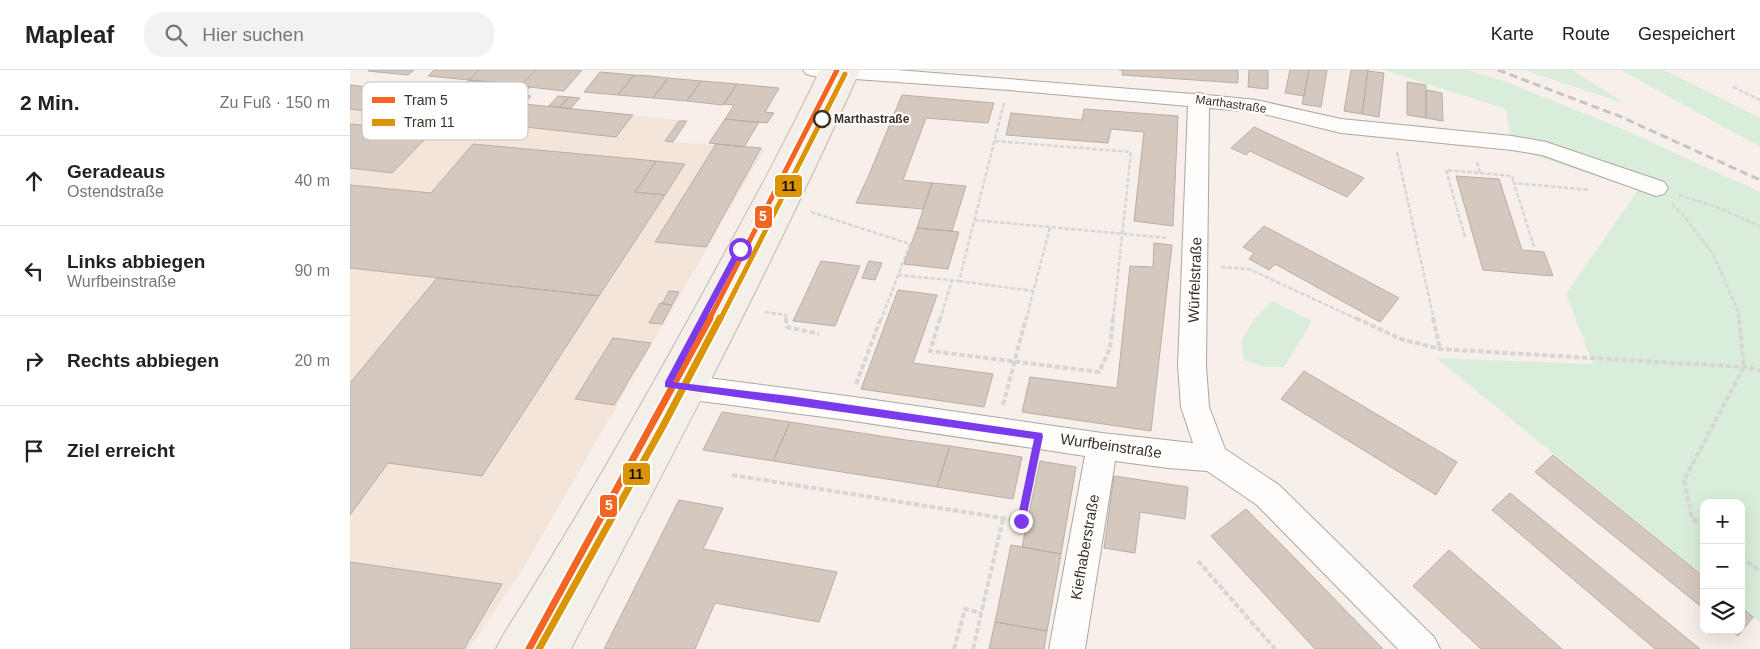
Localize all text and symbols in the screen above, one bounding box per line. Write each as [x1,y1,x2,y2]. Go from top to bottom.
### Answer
search box [144,12,494,57]
text: Mapleaf [25,21,114,48]
icon: search [162,21,190,49]
text: Hier suchen [202,24,304,45]
text: Karte [1491,24,1534,44]
text: Route [1562,24,1610,44]
text: Gespeichert [1638,24,1735,44]
legend [362,82,528,140]
text: 2 Min. [20,91,80,114]
text: Tram 5 [404,92,448,108]
street label: Marthastraße [1195,92,1268,116]
text: Zu Fuß · 150 m [220,94,330,111]
marker: Marthastraße [813,110,831,128]
place label: Marthastraße [834,112,910,126]
text: Tram 11 [404,114,455,130]
text: Geradeaus [67,161,165,182]
icon: ahead [20,167,48,195]
text: 40 m [294,172,330,189]
line badge: 11 [774,174,803,198]
text: 11 [782,178,797,194]
text: Ostendstraße [67,183,164,200]
line badge: 5 [754,205,773,229]
text: 5 [759,208,767,224]
street label: Würfelstraße [1185,237,1204,323]
route start [729,238,752,261]
text: Links abbiegen [67,251,205,272]
icon: left [20,257,48,285]
text: 90 m [294,262,330,279]
text: Wurfbeinstraße [67,273,176,290]
icon: right [20,347,48,375]
text: Rechts abbiegen [67,350,219,371]
text: 20 m [294,352,330,369]
street label: Wurfbeinstraße [1059,430,1163,461]
icon: arrive [20,437,48,465]
text: Ziel erreicht [67,440,175,461]
line badge: 11 [622,462,651,486]
text: 11 [629,466,644,482]
street label: Kiefhaberstraße [1067,493,1102,601]
line badge: 5 [599,494,618,518]
text: 5 [605,497,613,513]
map controls [1700,499,1745,634]
button: + [1700,499,1745,544]
route end [1010,510,1033,533]
button: − [1700,544,1745,589]
button: layers [1700,589,1745,634]

